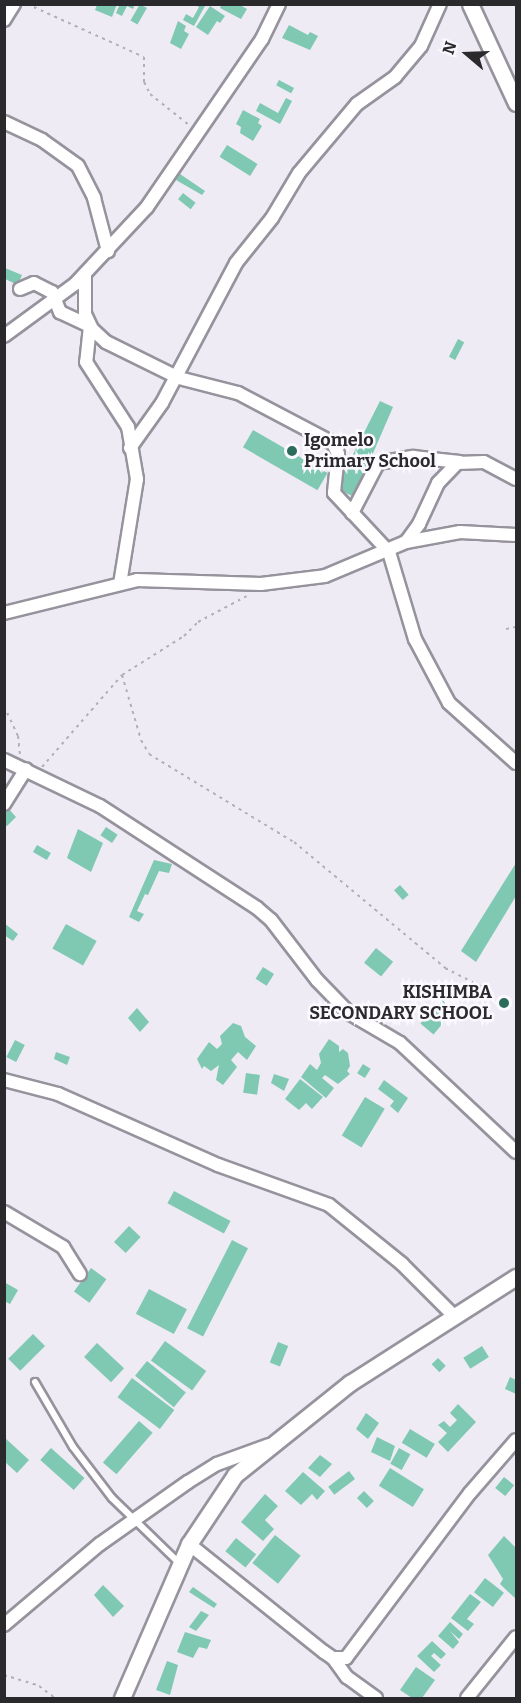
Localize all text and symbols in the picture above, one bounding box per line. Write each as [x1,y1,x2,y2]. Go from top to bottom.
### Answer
north arrow [437,24,497,84]
text: N [439,39,460,57]
place label: Igomelo Primary School [304,430,436,472]
marker: Igomelo Primary School [285,444,299,458]
place label: KISHIMBA SECONDARY SCHOOL [309,982,492,1024]
marker: KISHIMBA SECONDARY SCHOOL [497,996,511,1010]

